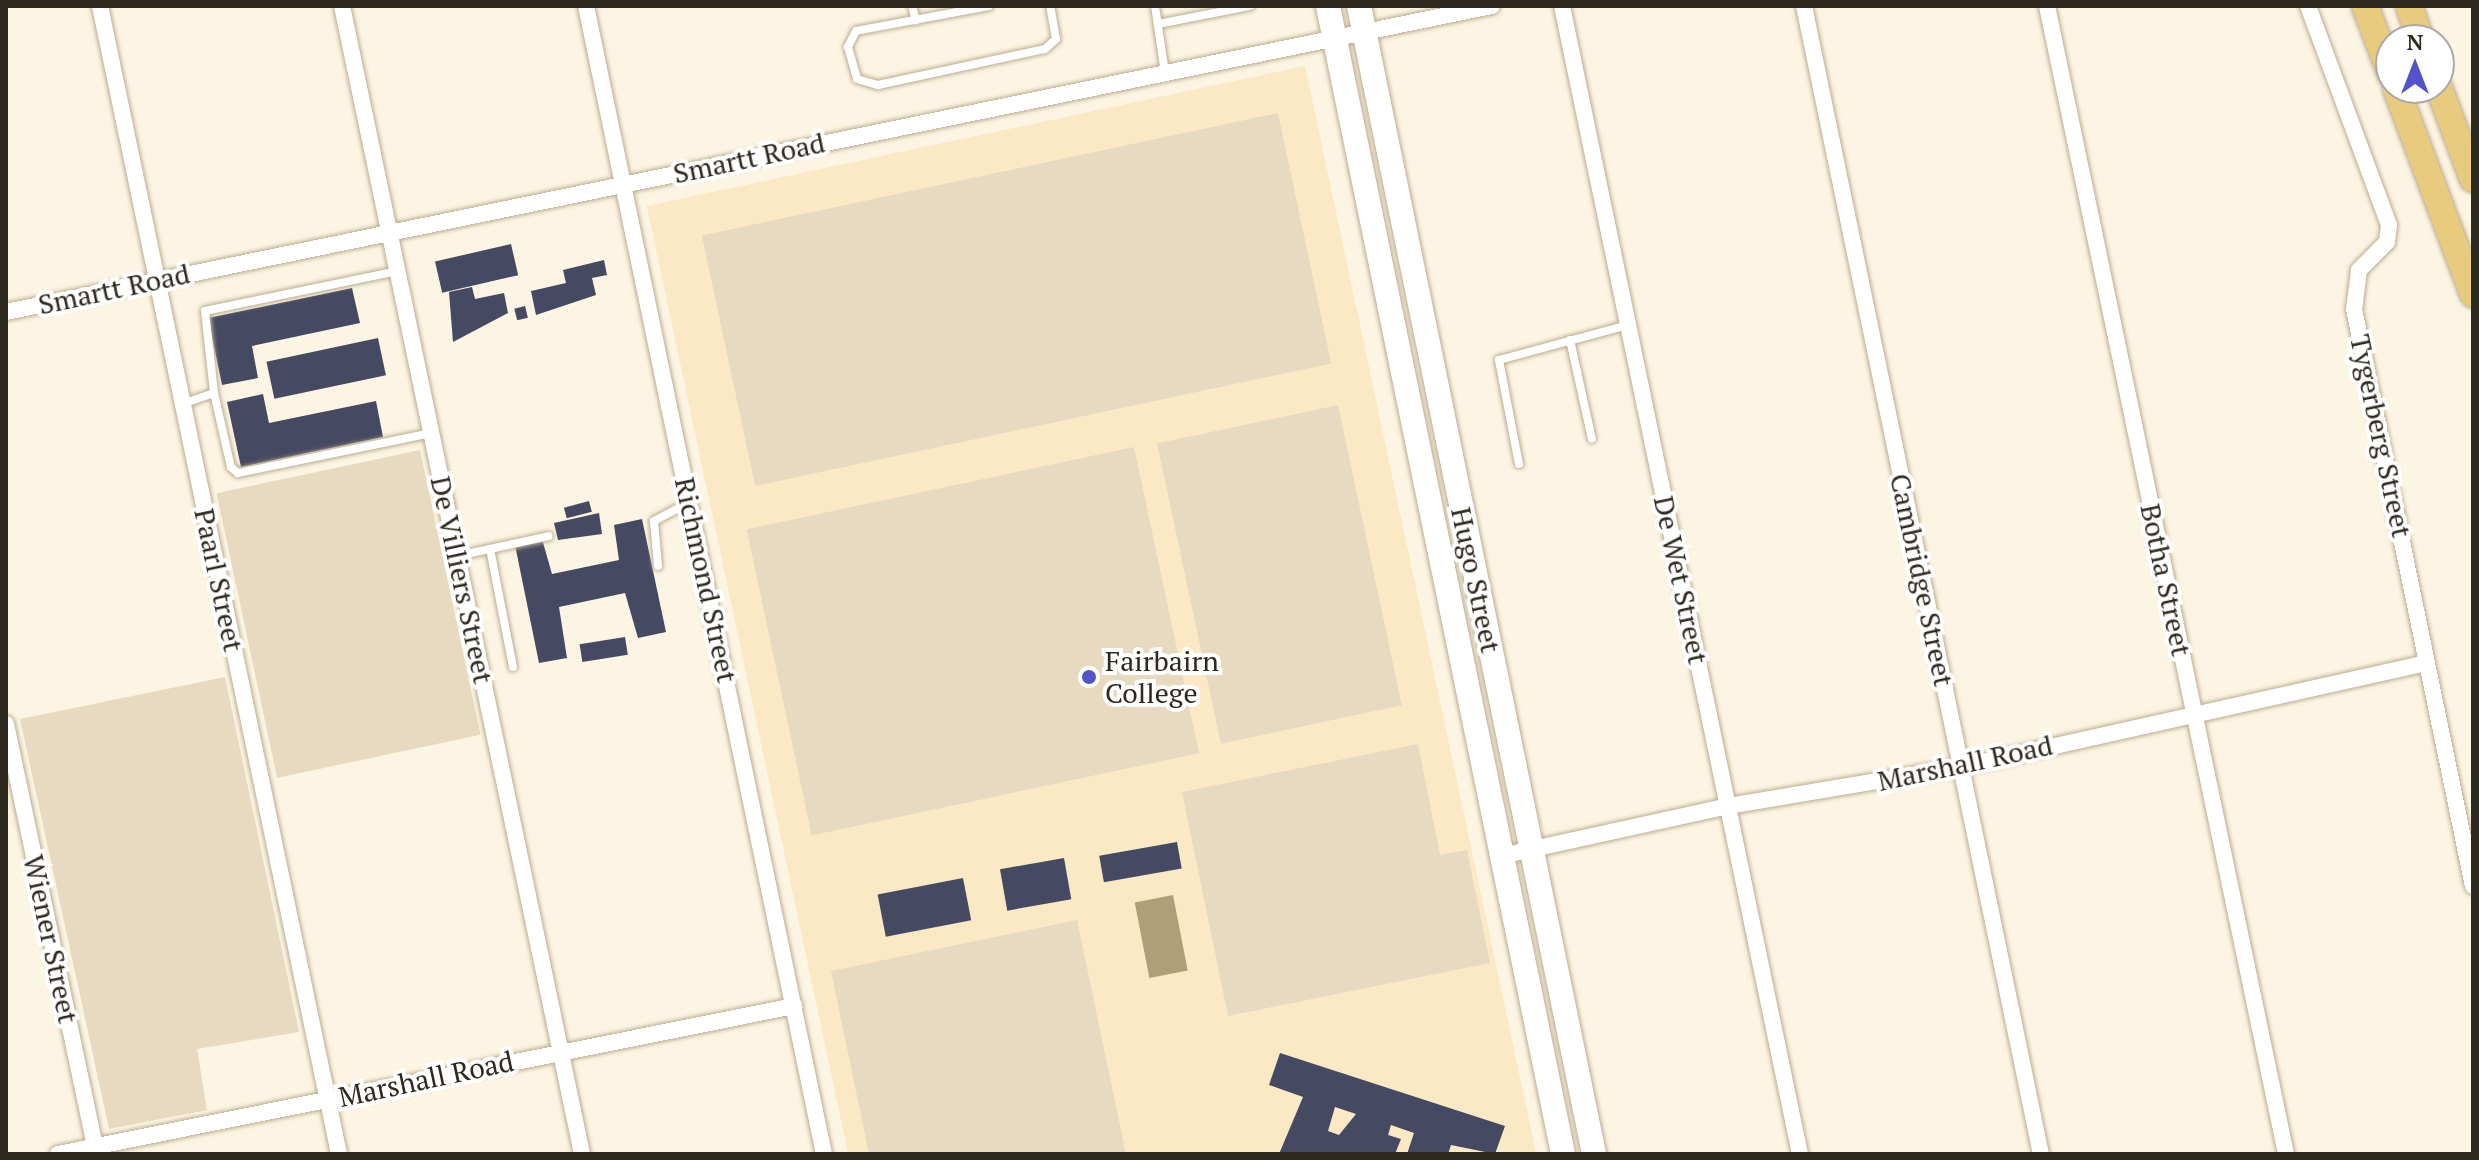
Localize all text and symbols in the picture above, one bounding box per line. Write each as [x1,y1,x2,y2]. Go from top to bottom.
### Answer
north arrow [2375,24,2455,104]
text: N [2407,27,2423,56]
street label: Smartt Road [670,126,828,190]
street label: Smartt Road [35,257,193,321]
street label: Tygerberg Street [2343,331,2419,541]
street label: Cambridge Street [1883,471,1961,689]
street label: De Villiers Street [424,473,500,687]
street label: Richmond Street [668,474,744,686]
street label: De Wet Street [1647,493,1715,667]
street label: Botha Street [2133,501,2199,659]
street label: Hugo Street [1444,504,1508,656]
street label: Paarl Street [187,505,251,655]
place label: Fairbairn College [1105,644,1219,710]
marker: Fairbairn College [1080,668,1098,686]
street label: Marshall Road [1874,728,2056,798]
street label: Wiener Street [17,852,85,1026]
street label: Marshall Road [335,1044,517,1114]

